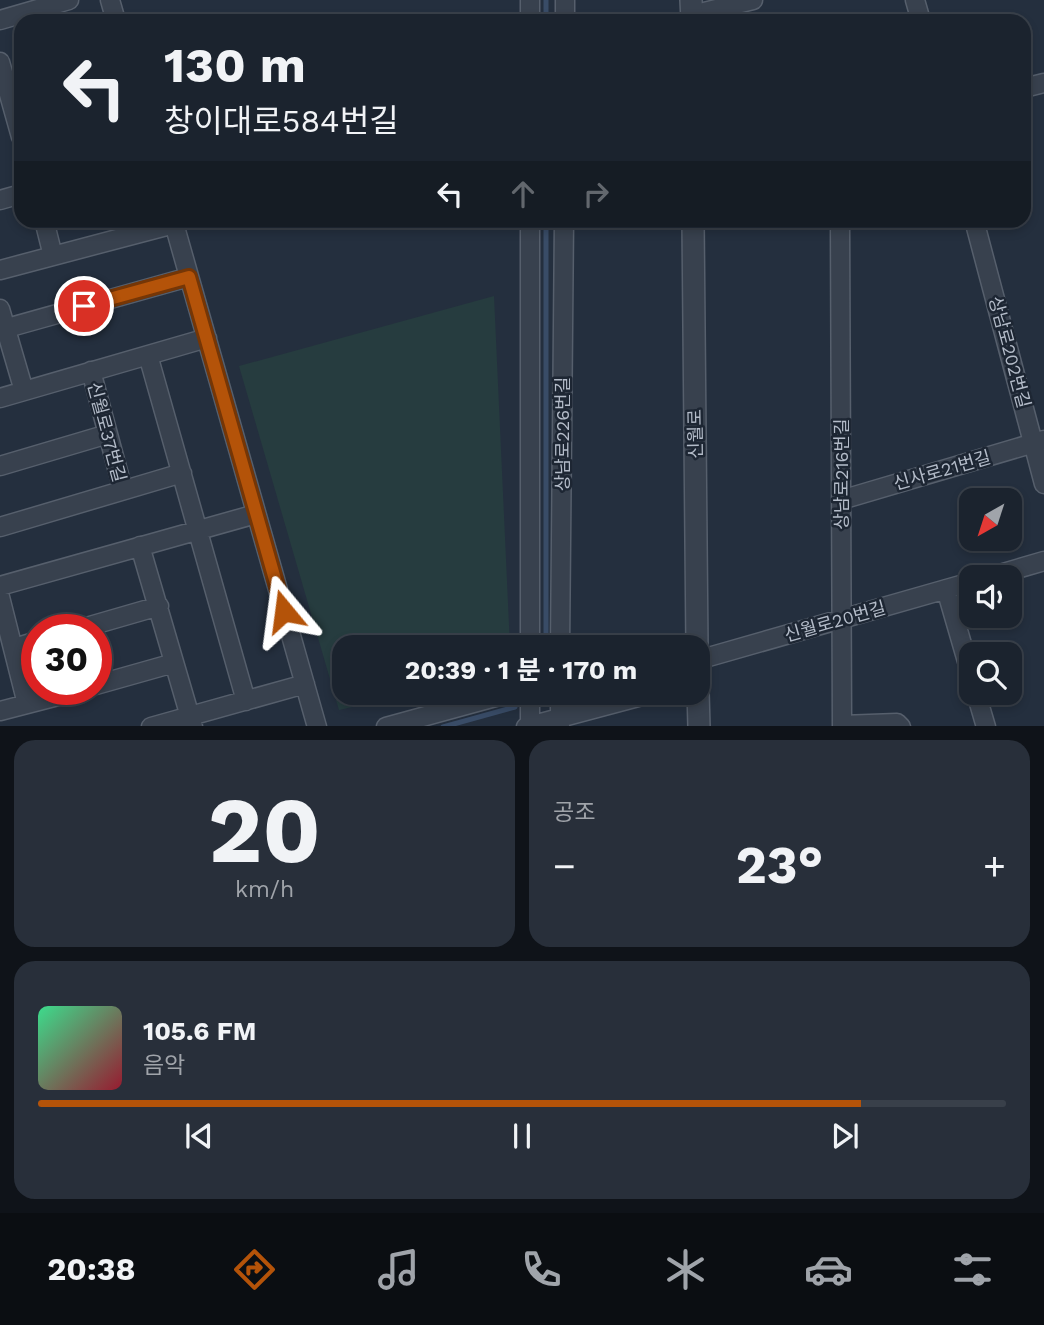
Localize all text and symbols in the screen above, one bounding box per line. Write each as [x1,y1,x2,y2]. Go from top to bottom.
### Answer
text: 130 m [164,36,306,94]
icon: left [49,42,140,133]
text: 창이대로584번길 [164,102,399,140]
icon: left [431,175,469,213]
icon: ahead [504,175,542,213]
icon: right [577,175,615,213]
pin [54,276,114,336]
icon: arrive [65,287,103,325]
street label: 상남로202번길 [985,294,1035,410]
street label: 상남로226번길 [552,377,573,491]
street label: 신월로37번길 [84,380,130,484]
street label: 신월로 [684,409,706,459]
street label: 상남로216번길 [831,418,852,530]
street label: 신사로21번길 [891,446,993,494]
north arrow [959,488,1022,551]
map controls [959,488,1022,705]
button: sound [959,565,1022,628]
position arrow [247,574,321,648]
street label: 신월로20번길 [782,597,888,645]
speed limit sign: 30 [21,614,112,705]
button: search [959,642,1022,705]
text: 20:39 · 1 분 · 170 m [405,655,637,685]
text: 20 [208,777,321,884]
text: 공조 [553,799,595,826]
text: 23° [736,835,823,896]
text: − [553,844,576,888]
text: + [983,844,1006,888]
text: km/h [235,876,294,903]
text: 105.6 FM [143,1016,256,1046]
text: 음악 [143,1052,185,1079]
icon: previous [180,1117,218,1155]
icon: pause [503,1117,541,1155]
icon: next [826,1117,864,1155]
icon: directions [230,1245,279,1294]
icon: music [374,1245,423,1294]
icon: phone [517,1245,566,1294]
icon: climate [661,1245,710,1294]
icon: car [804,1245,853,1294]
icon: filters [948,1245,997,1294]
text: 20:38 [47,1250,136,1288]

